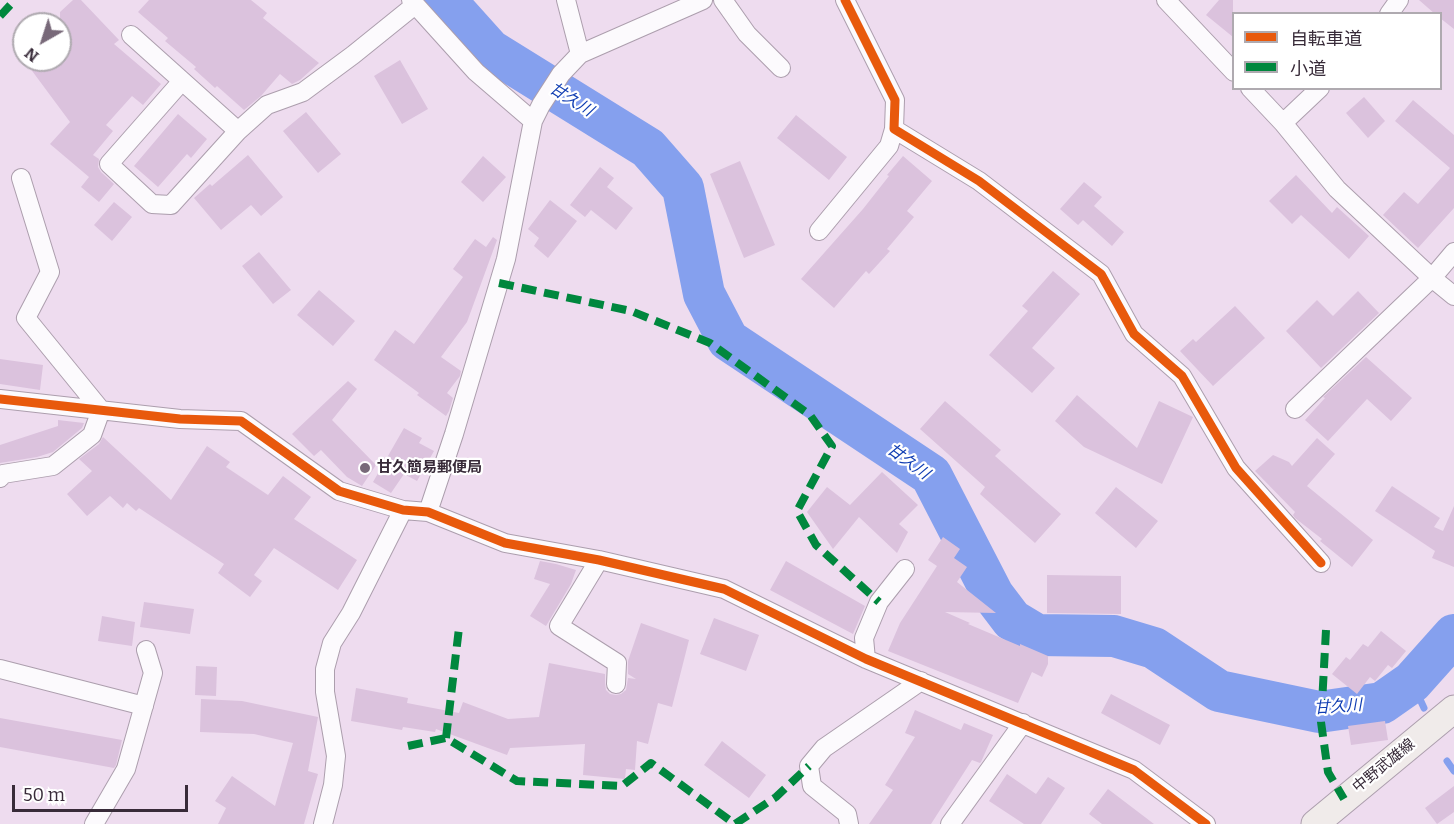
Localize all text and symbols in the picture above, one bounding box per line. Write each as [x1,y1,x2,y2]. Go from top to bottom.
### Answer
north arrow [12,12,72,72]
legend [1232,12,1442,90]
text: 自転車道 [1290,28,1362,50]
text: N [21,44,42,66]
text: 小道 [1290,58,1326,80]
water label: 甘久川 [546,79,596,121]
water label: 甘久川 [883,440,933,484]
place label: 甘久簡易郵便局 [377,459,482,477]
marker: 甘久簡易郵便局 [358,461,372,475]
water label: 甘久川 [1313,696,1363,718]
street label: 中野武雄線 [1349,735,1419,797]
scale bar [15,773,190,811]
text: 50 m [23,784,65,806]

